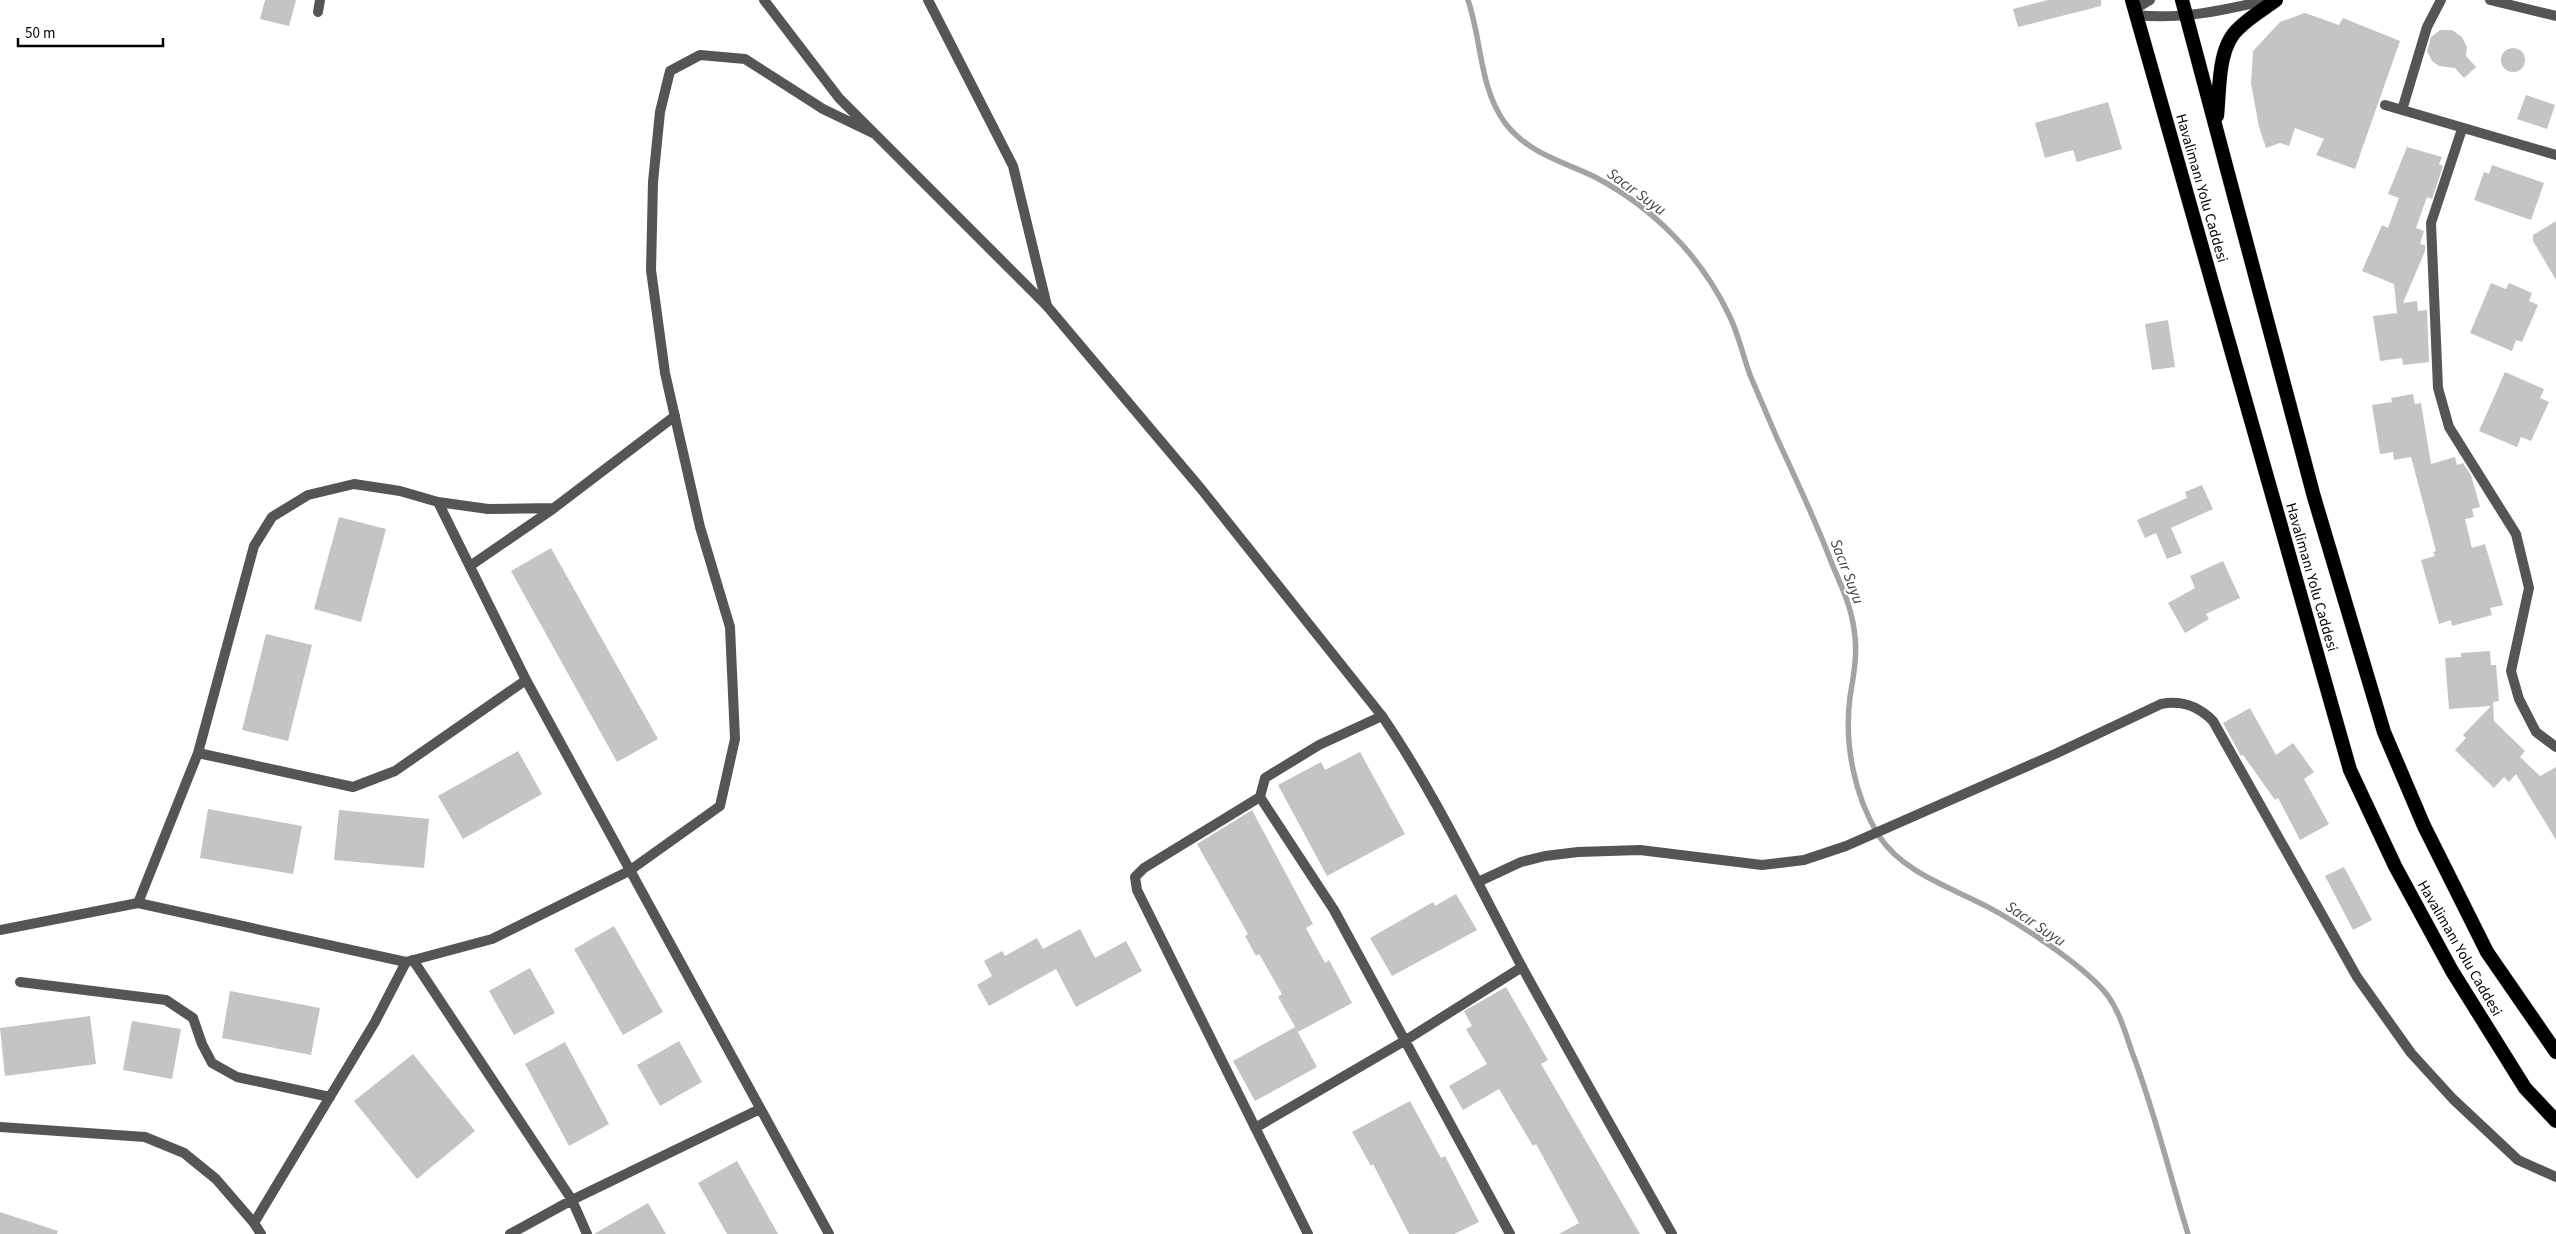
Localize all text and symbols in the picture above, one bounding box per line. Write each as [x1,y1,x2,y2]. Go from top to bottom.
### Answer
scale bar [18,15,162,47]
text: 50 m [25,23,55,44]
street label: Havalimanı Yolu Caddesi [2170,111,2233,265]
water label: Sacır Suyu [1602,163,1670,221]
street label: Havalimanı Yolu Caddesi [2280,500,2343,654]
water label: Sacır Suyu [1825,536,1870,607]
street label: Havalimanı Yolu Caddesi [2412,876,2507,1020]
water label: Sacır Suyu [2001,896,2070,952]

